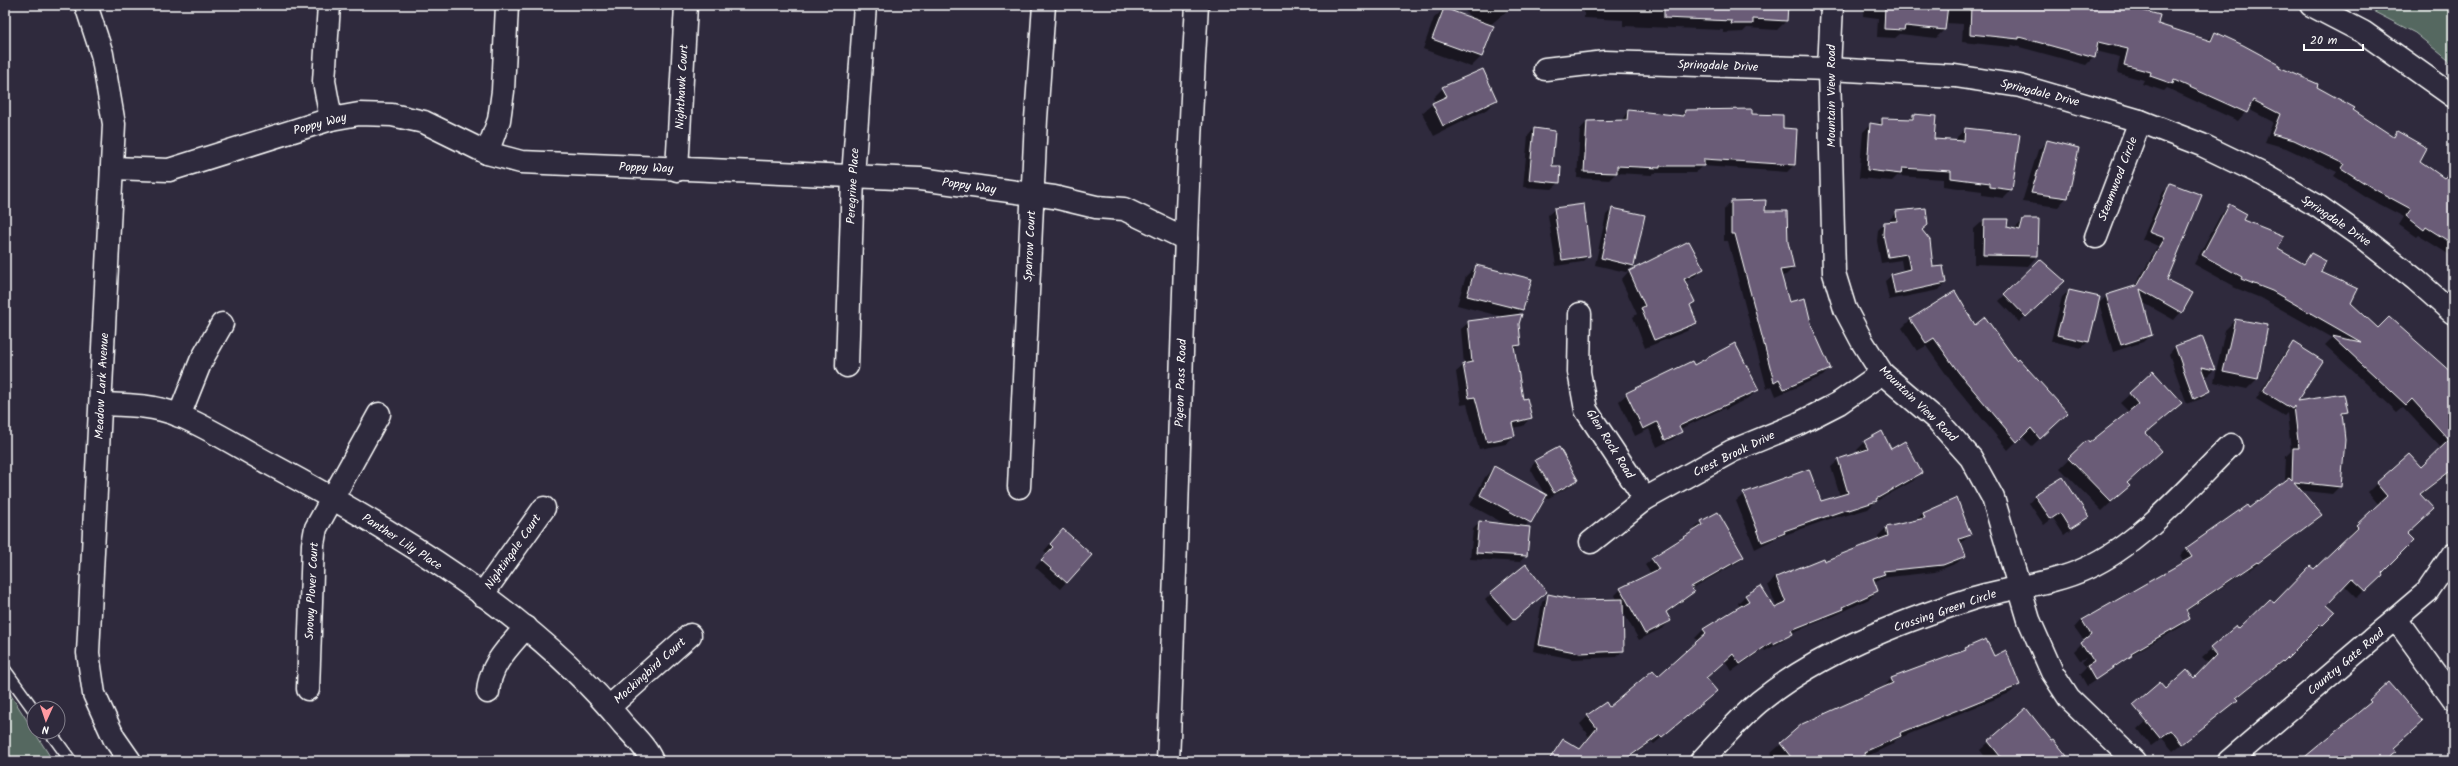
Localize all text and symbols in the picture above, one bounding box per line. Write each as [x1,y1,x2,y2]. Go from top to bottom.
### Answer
scale bar [2304,26,2363,52]
text: 20 m [2310,31,2338,50]
street label: Mountain View Road [1822,43,1841,148]
street label: Nighthawk Court [670,44,694,130]
street label: Springdale Drive [1677,55,1759,77]
street label: Springdale Drive [1998,74,2082,112]
street label: Poppy Way [291,108,349,140]
street label: Steamwood Circle [2093,133,2143,224]
street label: Peregrine Place [842,147,865,225]
street label: Poppy Way [618,158,674,178]
street label: Poppy Way [941,173,998,199]
street label: Springdale Drive [2297,191,2375,252]
street label: Sparrow Court [1019,210,1041,282]
street label: Meadow Lark Avenue [90,332,114,440]
street label: Pigeon Pass Road [1170,338,1192,427]
street label: Mountain View Road [1874,361,1962,447]
street label: Glen Rock Road [1581,405,1640,483]
street label: Crest Brook Drive [1690,426,1779,482]
street label: Panther Lily Place [358,509,446,575]
street label: Nightingale Court [480,510,546,594]
street label: Snowy Plover Court [300,541,324,640]
street label: Crossing Green Circle [1891,584,2000,637]
street label: Country Gate Road [2303,623,2390,700]
street label: Mockingbird Court [610,633,691,709]
north arrow [26,700,66,740]
text: N [42,720,49,738]

